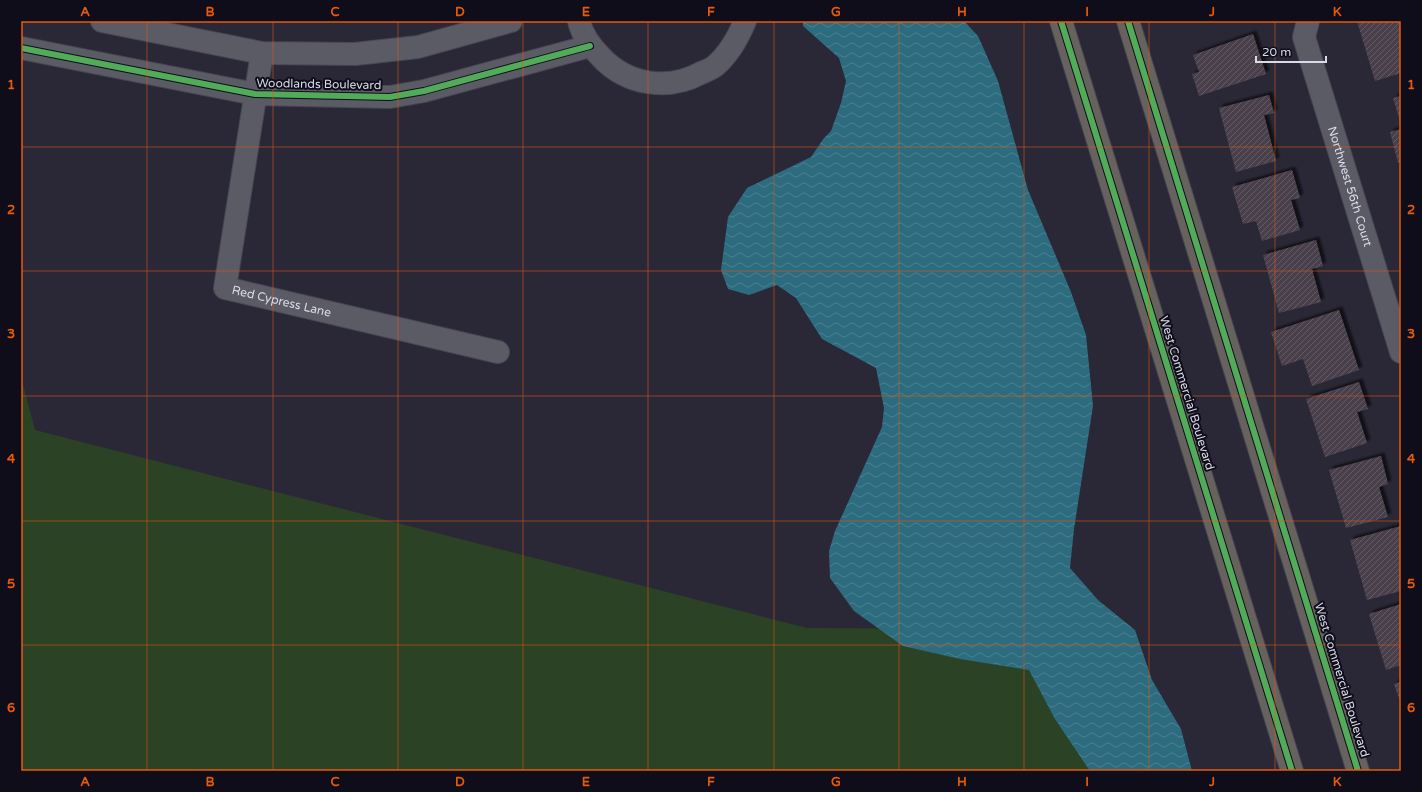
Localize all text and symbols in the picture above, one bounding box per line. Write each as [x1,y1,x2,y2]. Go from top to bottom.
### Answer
text: A [80,4,90,20]
text: B [205,4,215,20]
text: C [330,4,340,20]
text: D [455,4,465,20]
text: E [582,4,590,20]
text: F [707,4,715,20]
text: G [831,4,841,20]
text: H [957,4,967,20]
text: I [1085,4,1089,20]
text: J [1208,4,1215,20]
text: K [1333,4,1342,20]
scale bar [1256,38,1326,64]
text: 20 m [1262,45,1291,59]
street label: Woodlands Boulevard [256,76,382,92]
text: 1 [7,77,15,93]
text: 1 [1407,77,1415,93]
street label: Northwest 56th Court [1325,125,1375,249]
text: 2 [7,202,15,218]
text: 2 [1407,202,1415,218]
street label: Red Cypress Lane [231,283,333,320]
street label: West Commercial Boulevard [1157,314,1217,472]
text: 3 [7,326,15,342]
text: 3 [1407,326,1415,342]
text: 4 [7,451,16,467]
text: 4 [1407,451,1416,467]
text: 5 [7,576,15,592]
text: 5 [1407,576,1415,592]
street label: West Commercial Boulevard [1312,601,1372,759]
text: 6 [7,700,15,716]
text: 6 [1407,700,1415,716]
text: A [80,774,90,790]
text: B [205,774,215,790]
text: C [330,774,340,790]
text: D [455,774,465,790]
text: E [582,774,590,790]
text: F [707,774,715,790]
text: G [831,774,841,790]
text: H [957,774,967,790]
text: I [1085,774,1089,790]
text: J [1208,774,1215,790]
text: K [1333,774,1342,790]

